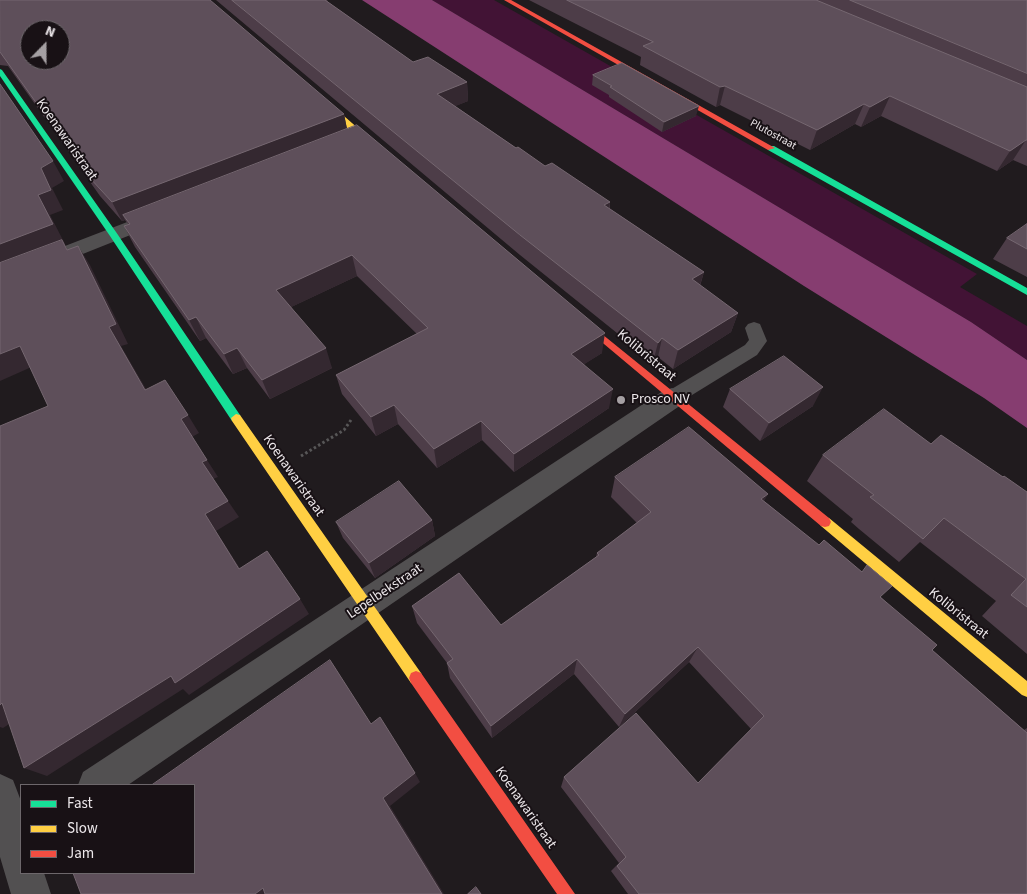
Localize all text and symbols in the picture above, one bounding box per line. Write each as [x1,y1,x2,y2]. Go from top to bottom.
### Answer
north arrow [20,20,70,70]
text: N [42,21,58,43]
street label: Koenawaristraat [32,96,100,184]
street label: Plutostraat [748,117,798,153]
street label: Kolibristraat [613,326,679,386]
place label: Prosco NV [631,392,690,408]
marker: Prosco NV [615,394,627,406]
street label: Koenawaristraat [259,432,327,520]
street label: Lepelbekstraat [344,561,426,623]
street label: Kolibristraat [925,585,991,643]
street label: Koenawaristraat [491,764,559,852]
legend [20,784,195,874]
text: Fast [67,793,93,814]
text: Slow [67,818,98,839]
text: Jam [67,843,94,864]

